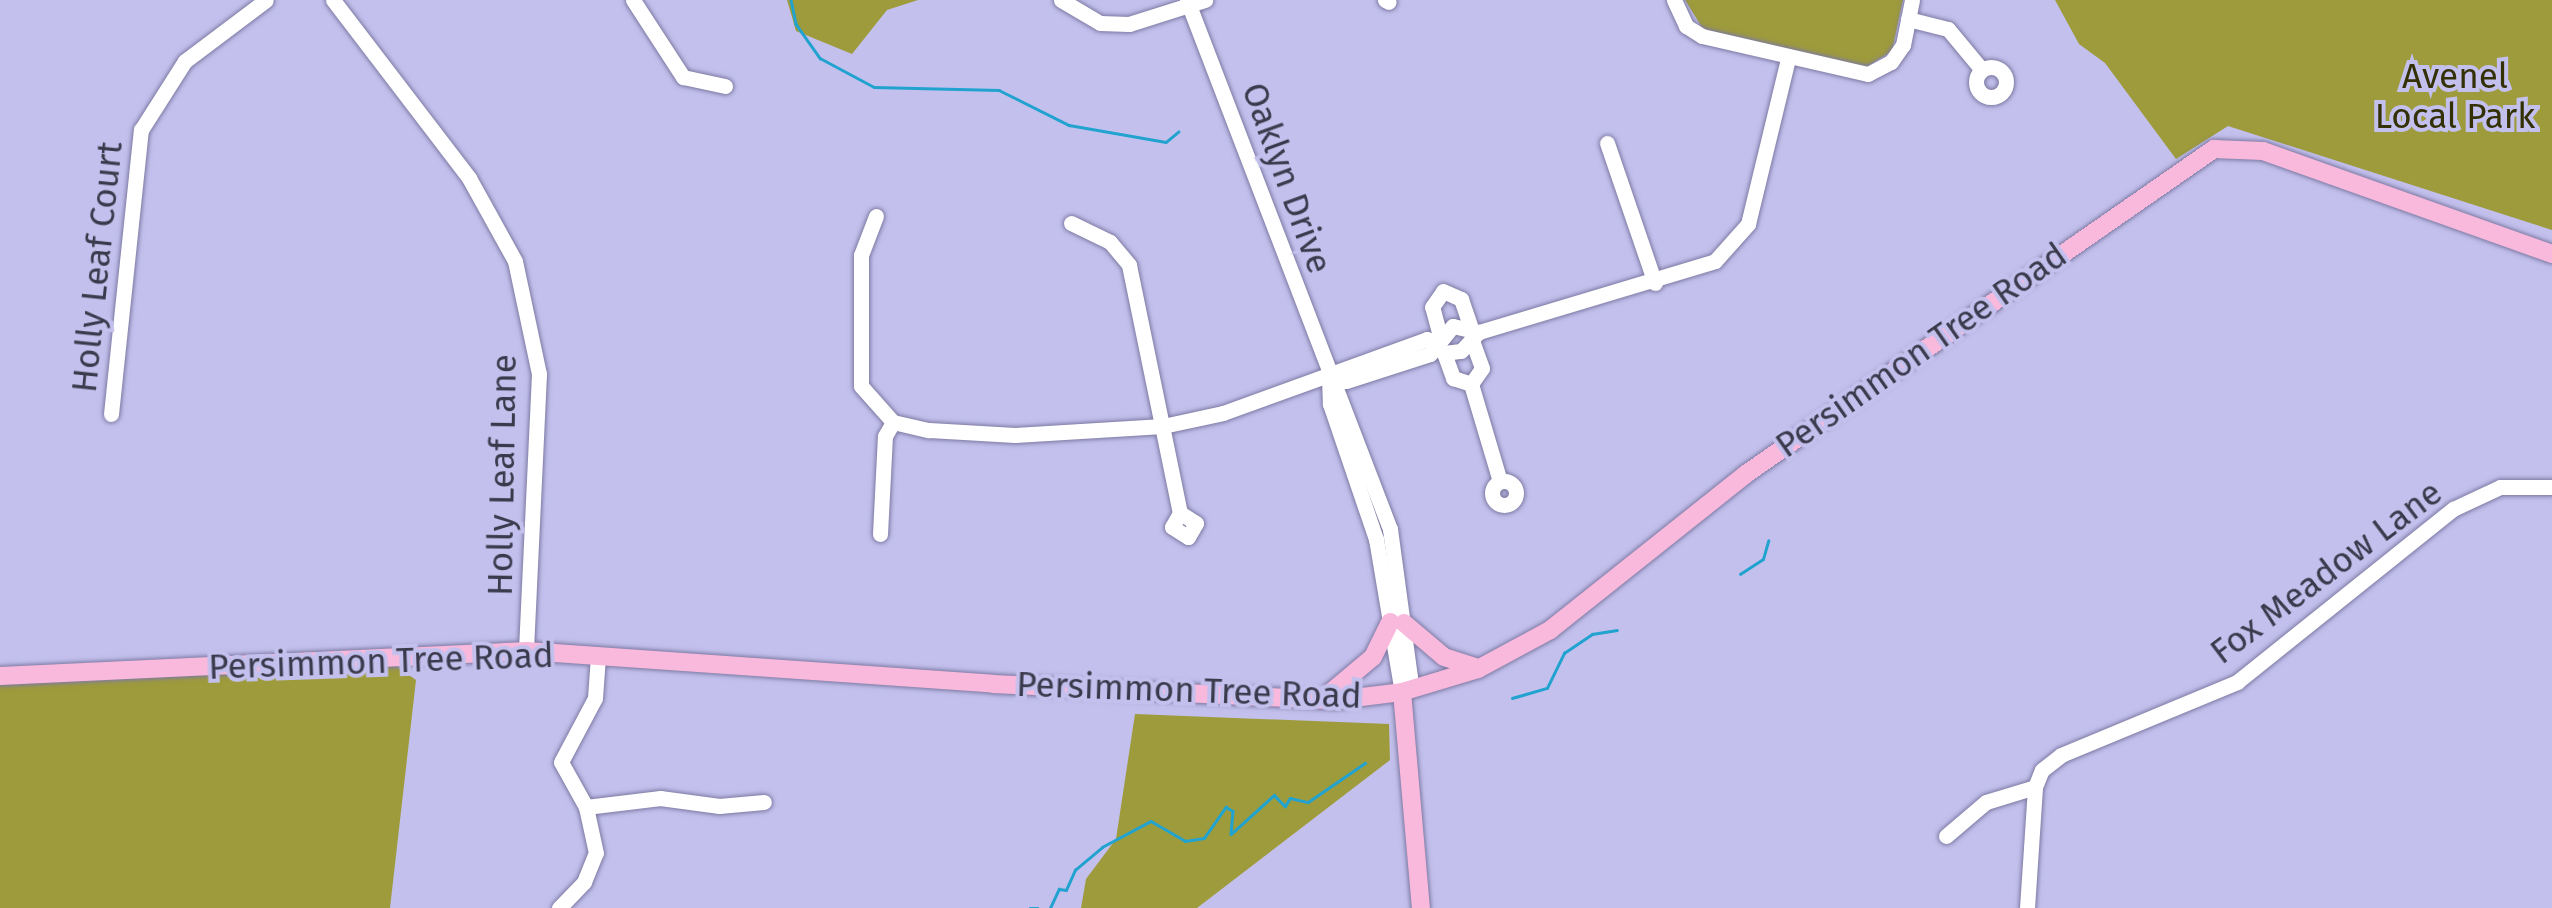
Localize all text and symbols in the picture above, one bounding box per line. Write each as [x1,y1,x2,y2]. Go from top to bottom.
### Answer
park label: Avenel Local Park [2375,55,2535,137]
street label: Oaklyn Drive [1233,77,1341,279]
street label: Holly Leaf Court [63,139,131,395]
street label: Persimmon Tree Road [1767,234,2075,466]
street label: Holly Leaf Lane [479,354,525,596]
street label: Fox Meadow Lane [2202,471,2450,673]
street label: Persimmon Tree Road [208,634,554,688]
street label: Persimmon Tree Road [1016,663,1362,717]

